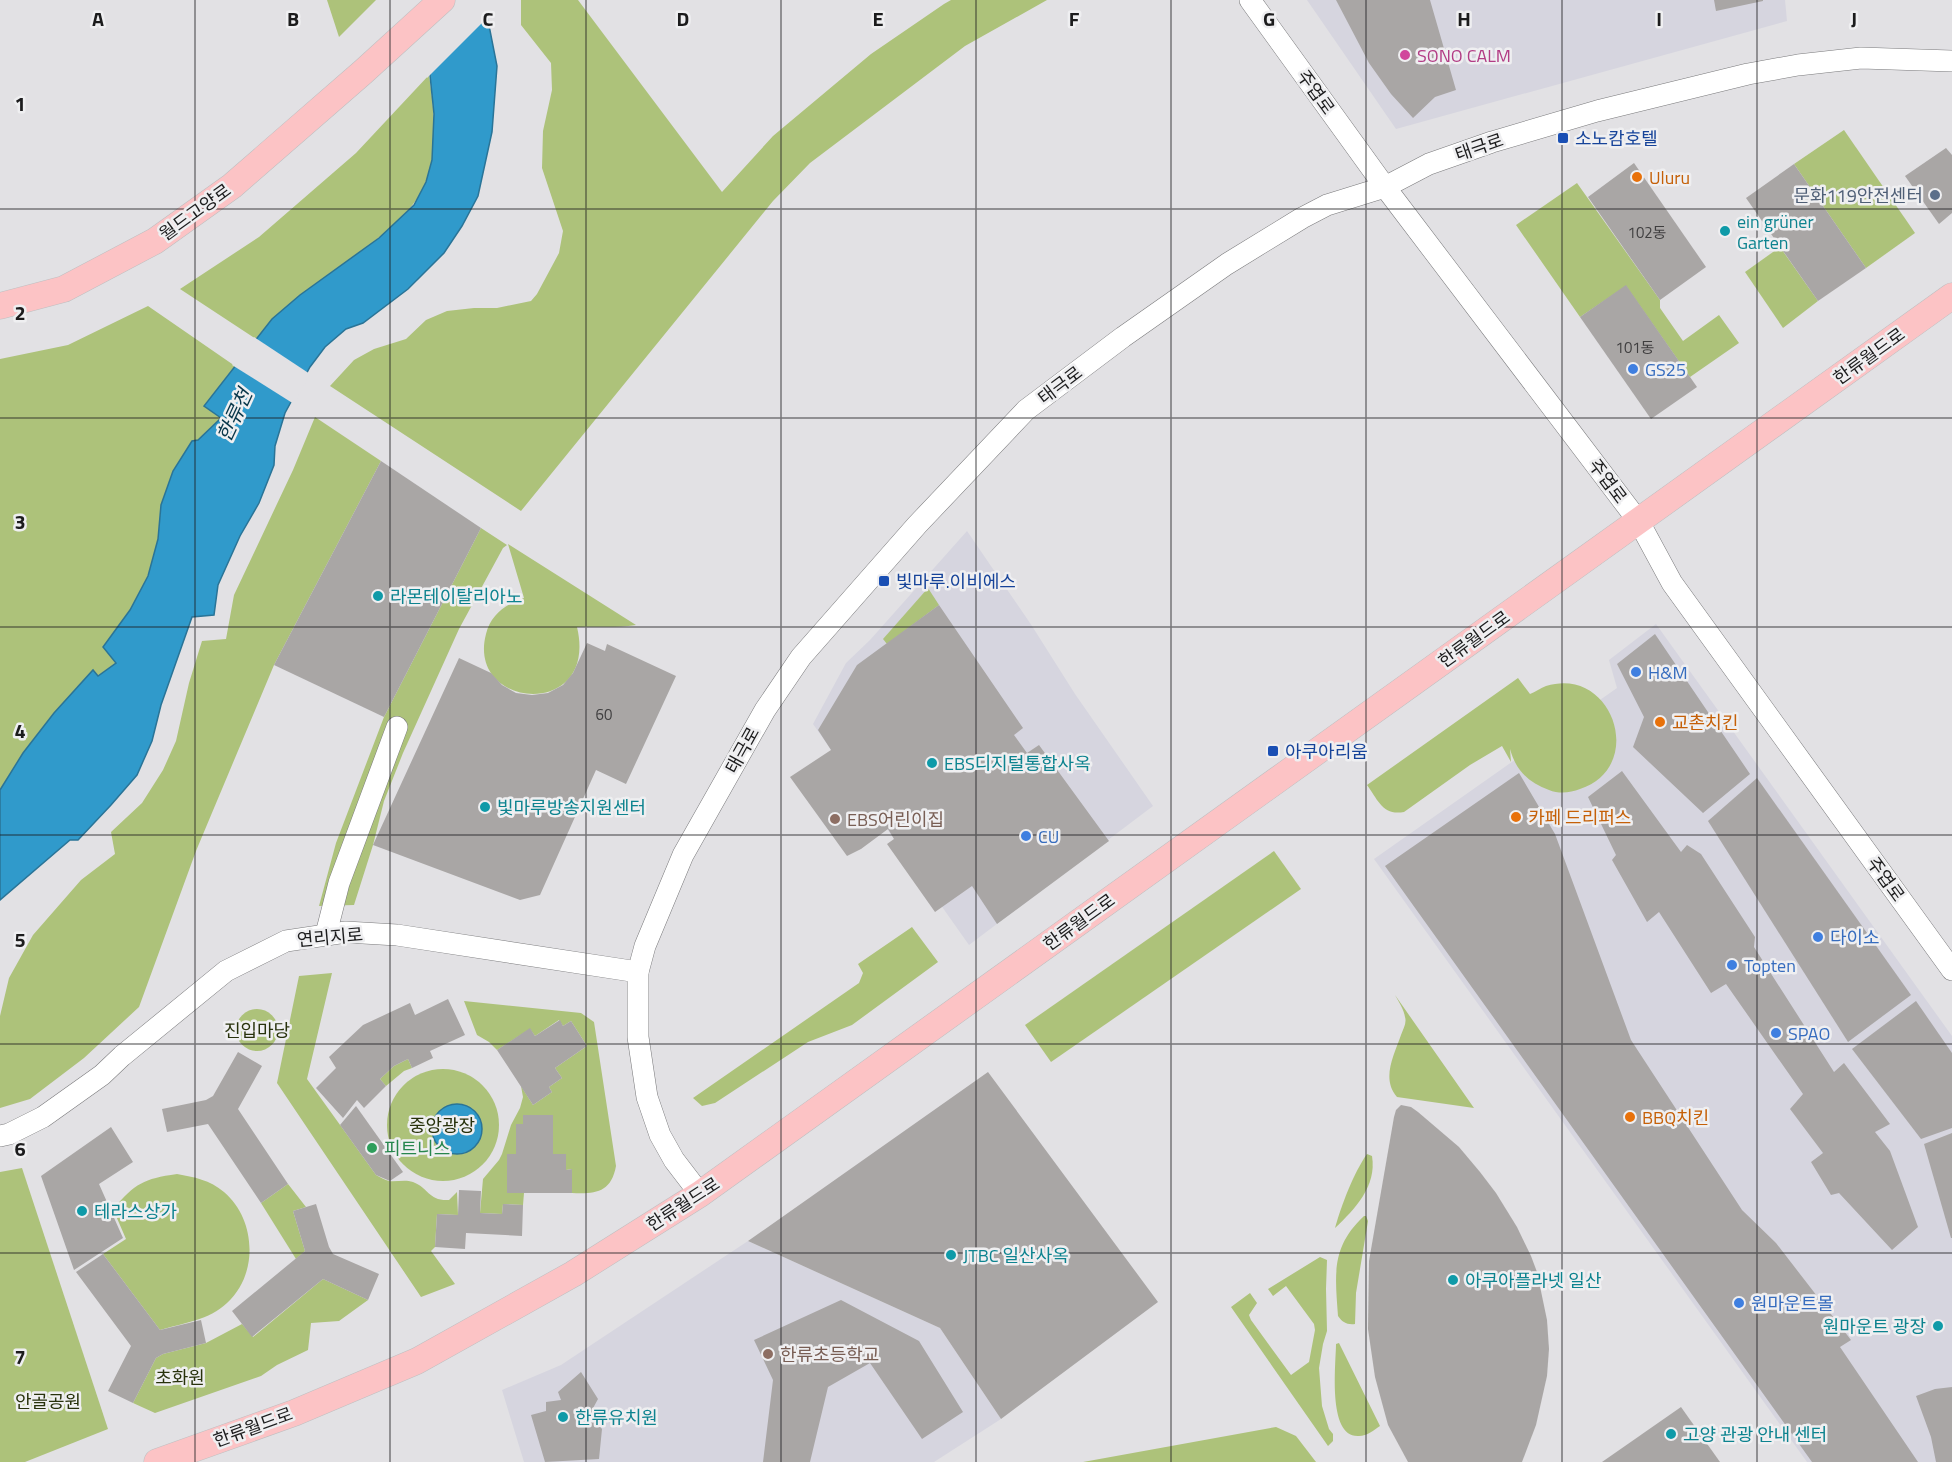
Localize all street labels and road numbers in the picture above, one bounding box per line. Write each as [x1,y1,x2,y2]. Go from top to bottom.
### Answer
street label: 주엽로 [1290,64,1342,120]
street label: 태극로 [1451,126,1507,168]
street label: 월드고양로 [154,177,236,247]
street label: 한류월드로 [1828,321,1910,391]
street label: 태극로 [1032,359,1088,411]
street label: 주엽로 [1582,453,1634,509]
street label: 한류월드로 [1433,604,1515,674]
street label: 태극로 [718,722,766,778]
street label: 주엽로 [1860,851,1912,907]
street label: 한류월드로 [1038,887,1120,957]
street label: 연리지로 [296,921,364,953]
street label: 한류월드로 [641,1170,725,1238]
street label: 한류월드로 [209,1400,297,1454]

